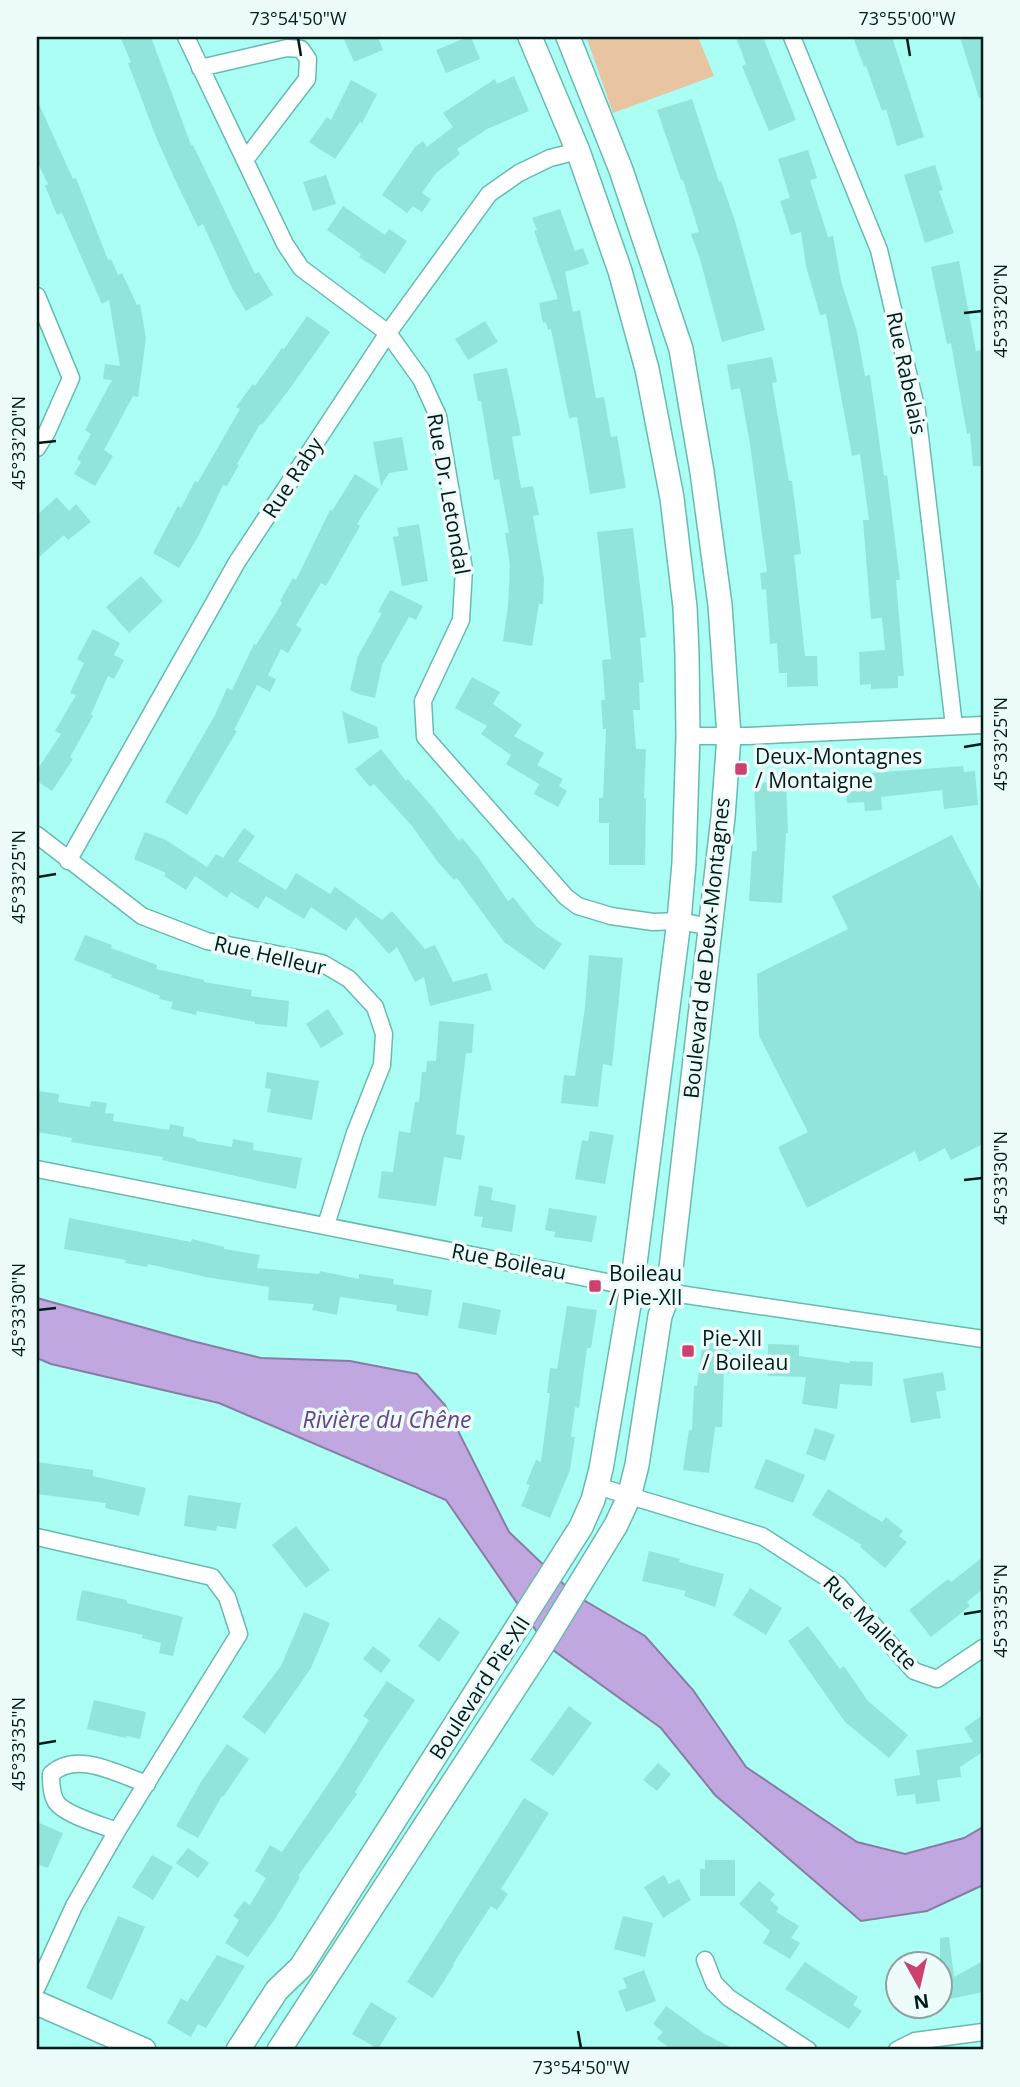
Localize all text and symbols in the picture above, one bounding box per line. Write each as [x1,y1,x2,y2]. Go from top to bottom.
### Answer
text: 73°54'50"W [249,6,347,30]
text: 73°55'00"W [858,6,956,30]
text: 45°33'20"N [988,264,1012,358]
street label: Rue Rabelais [880,309,934,437]
text: 45°33'20"N [6,396,30,490]
street label: Rue Dr. Letondal [421,411,477,577]
street label: Rue Raby [256,431,329,523]
text: 45°33'25"N [988,697,1012,791]
place label: Deux-Montagnes / Montaigne [755,742,922,794]
marker: Deux-Montagnes / Montaigne [733,761,749,777]
street label: Boulevard de Deux-Montagnes [676,796,736,1100]
text: 45°33'25"N [6,830,30,924]
street label: Rue Helleur [211,929,329,982]
text: 45°33'30"N [988,1131,1012,1225]
street label: Rue Boileau [449,1236,569,1286]
place label: Boileau / Pie-XII [609,1259,683,1311]
text: 45°33'30"N [6,1263,30,1357]
marker: Boileau / Pie-XII [587,1278,603,1294]
place label: Pie-XII / Boileau [702,1324,788,1376]
marker: Pie-XII / Boileau [680,1343,696,1359]
water label: Rivière du Chêne [303,1403,471,1435]
text: 45°33'35"N [988,1564,1012,1658]
street label: Rue Mallette [817,1569,924,1676]
street label: Boulevard Pie-XII [422,1610,536,1765]
text: 45°33'35"N [6,1697,30,1791]
north arrow [884,1951,954,2021]
text: N [912,1988,931,2016]
text: 73°54'50"W [532,2055,630,2079]

